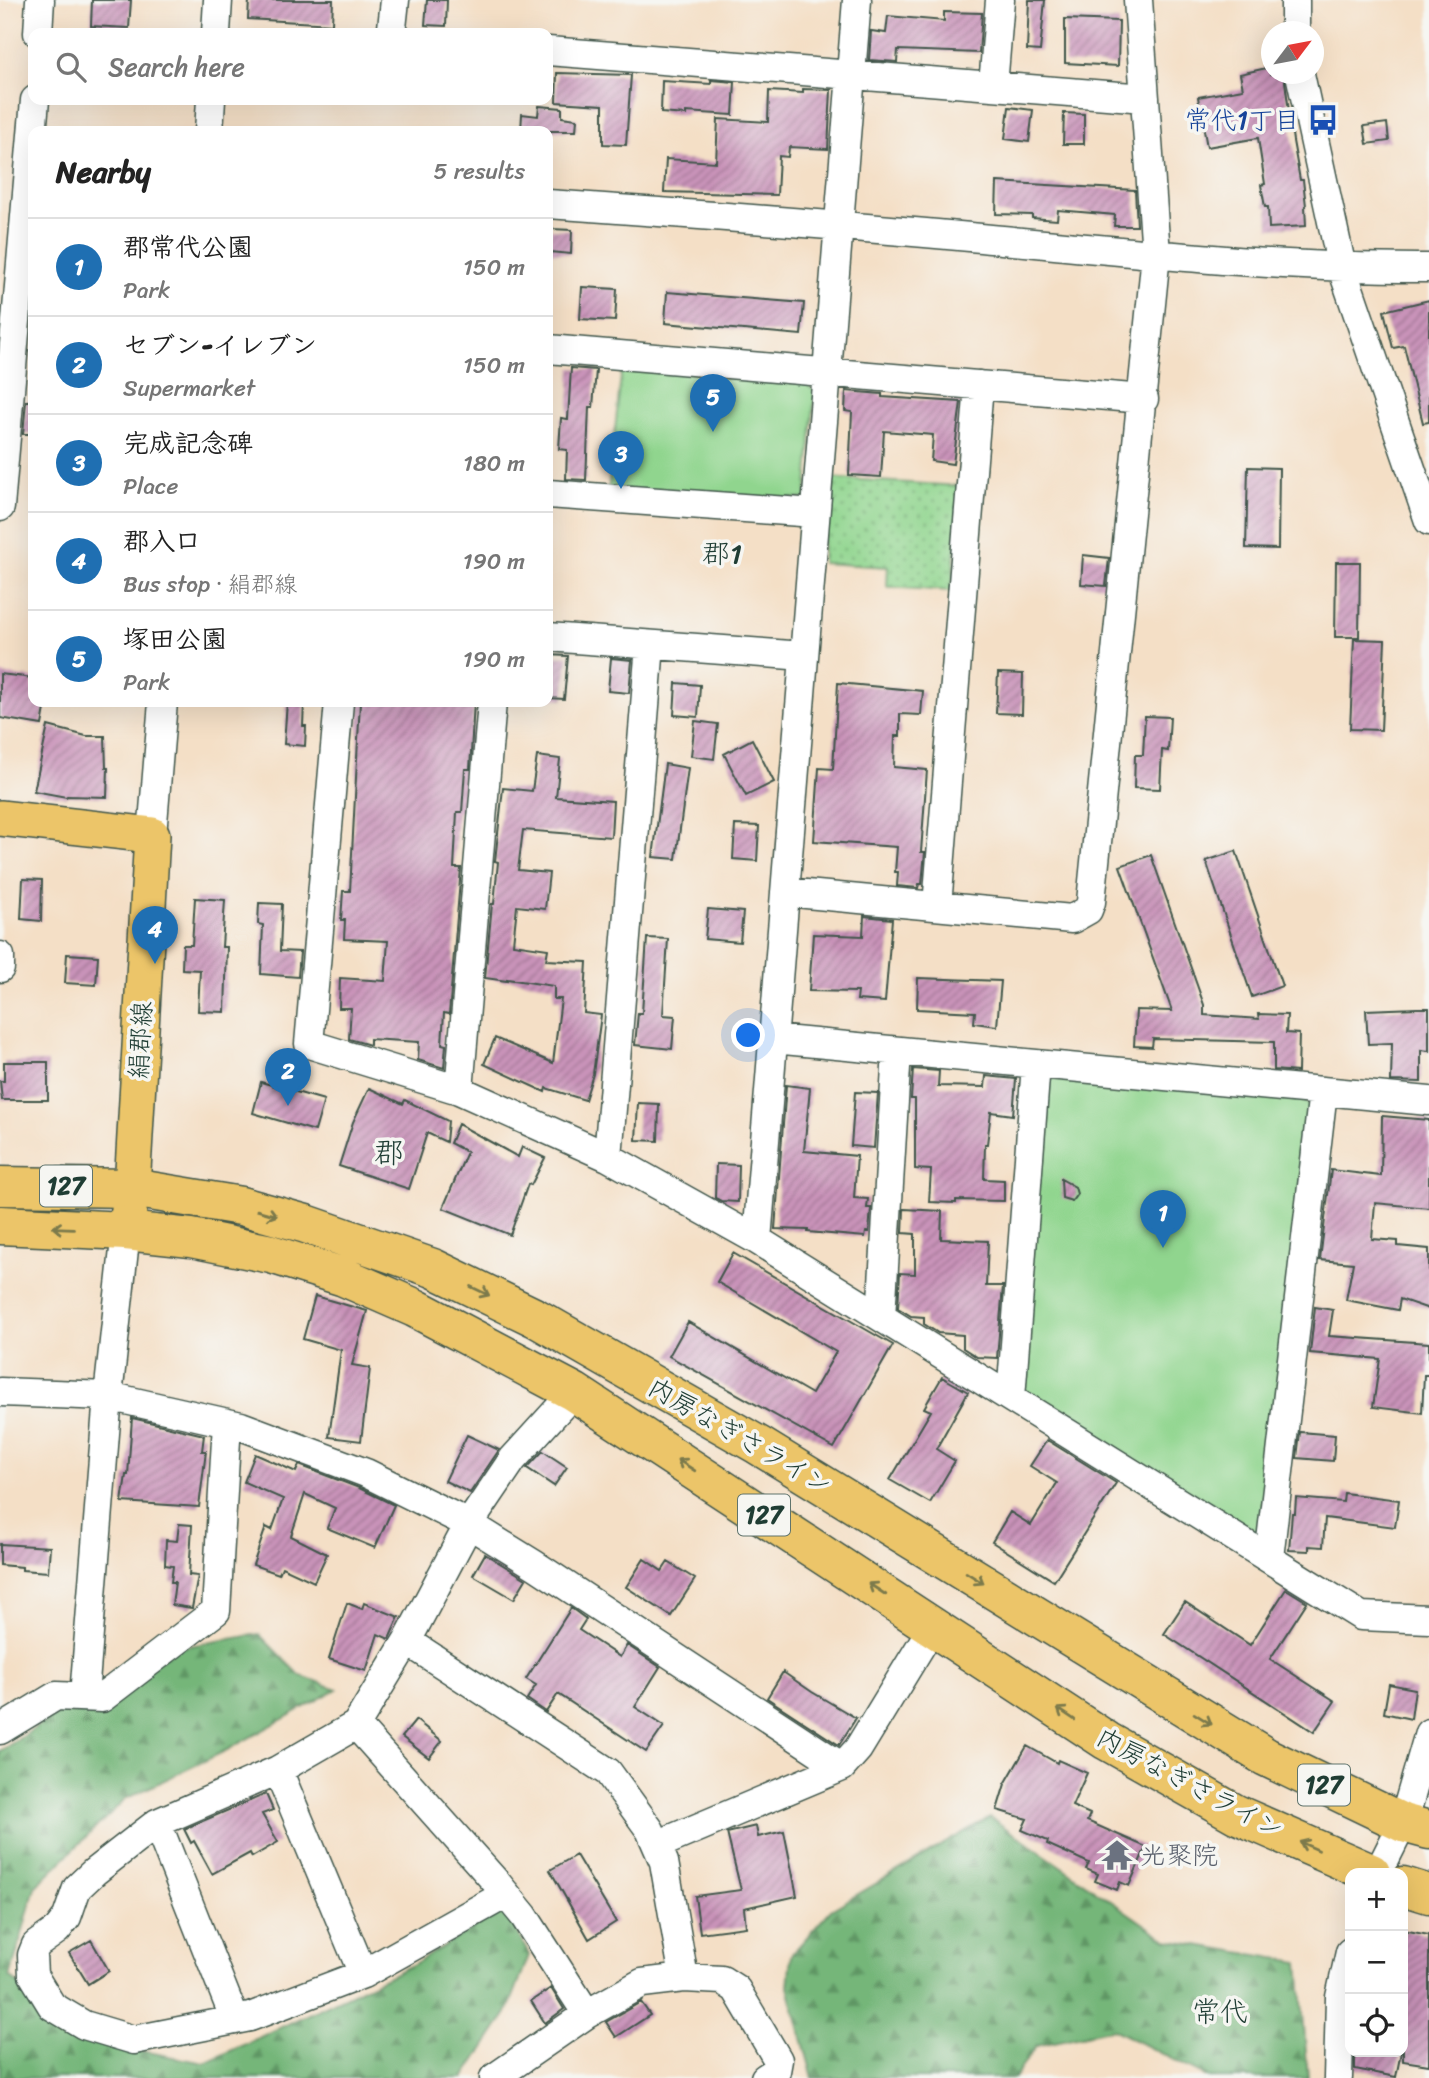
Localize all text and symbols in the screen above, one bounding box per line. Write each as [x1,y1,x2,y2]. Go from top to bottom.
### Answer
north arrow [1261,21,1324,84]
search box [28,28,553,105]
text: Search here [108,44,245,90]
icon: search [52,48,90,86]
place label: 常代1丁目 [1185,97,1300,143]
bus stop icon: 常代1丁目 [1306,103,1340,137]
text: Nearby [56,145,151,199]
text: 5 results [434,151,525,192]
text: 郡常代公園 [123,224,253,270]
text: 1 [74,247,84,288]
text: 150 m [463,247,525,288]
text: Park [123,270,170,311]
text: セブン-イレブン [123,322,317,368]
text: 2 [72,345,86,386]
text: 150 m [463,345,525,386]
text: Supermarket [123,368,255,409]
pin: 5 [690,374,736,432]
text: 完成記念碑 [123,420,253,466]
pin: 3 [598,431,644,489]
text: 3 [73,443,85,484]
text: 180 m [463,443,525,484]
text: Place [123,466,178,507]
text: 郡入口 [123,518,201,564]
district label: 郡1 [702,529,742,578]
text: 4 [72,541,86,582]
text: 190 m [463,541,525,582]
text: Bus stop · 絹郡線 [123,564,297,605]
text: 塚田公園 [123,616,227,662]
text: 5 [72,639,86,680]
text: 190 m [463,639,525,680]
text: Park [123,662,170,703]
pin: 4 [132,906,178,964]
street label: 絹郡線 [115,1000,165,1080]
your location [731,1018,765,1052]
pin: 2 [265,1048,311,1106]
district label: 郡 [374,1126,404,1180]
road number: 127 [40,1166,92,1206]
pin: 1 [1140,1190,1186,1248]
one-way arrow [255,1208,277,1221]
one-way arrow [52,1221,75,1234]
one-way arrow [469,1285,490,1298]
street label: 内房なぎさライン [639,1364,841,1508]
one-way arrow [677,1457,696,1472]
road number: 127 [738,1494,790,1535]
one-way arrow [965,1572,985,1586]
one-way arrow [867,1581,887,1595]
one-way arrow [1057,1707,1077,1721]
one-way arrow [1193,1711,1212,1726]
street label: 内房なぎさライン [1088,1714,1292,1852]
road number: 127 [1298,1764,1350,1806]
place label: 光聚院 [1140,1832,1218,1878]
temple icon: 光聚院 [1100,1838,1134,1872]
one-way arrow [1299,1839,1320,1852]
map controls [1345,1868,1408,2057]
button: + [1345,1868,1408,1931]
button: − [1345,1931,1408,1994]
district label: 常代 [1192,1987,1248,2036]
button: locate [1345,1994,1408,2057]

